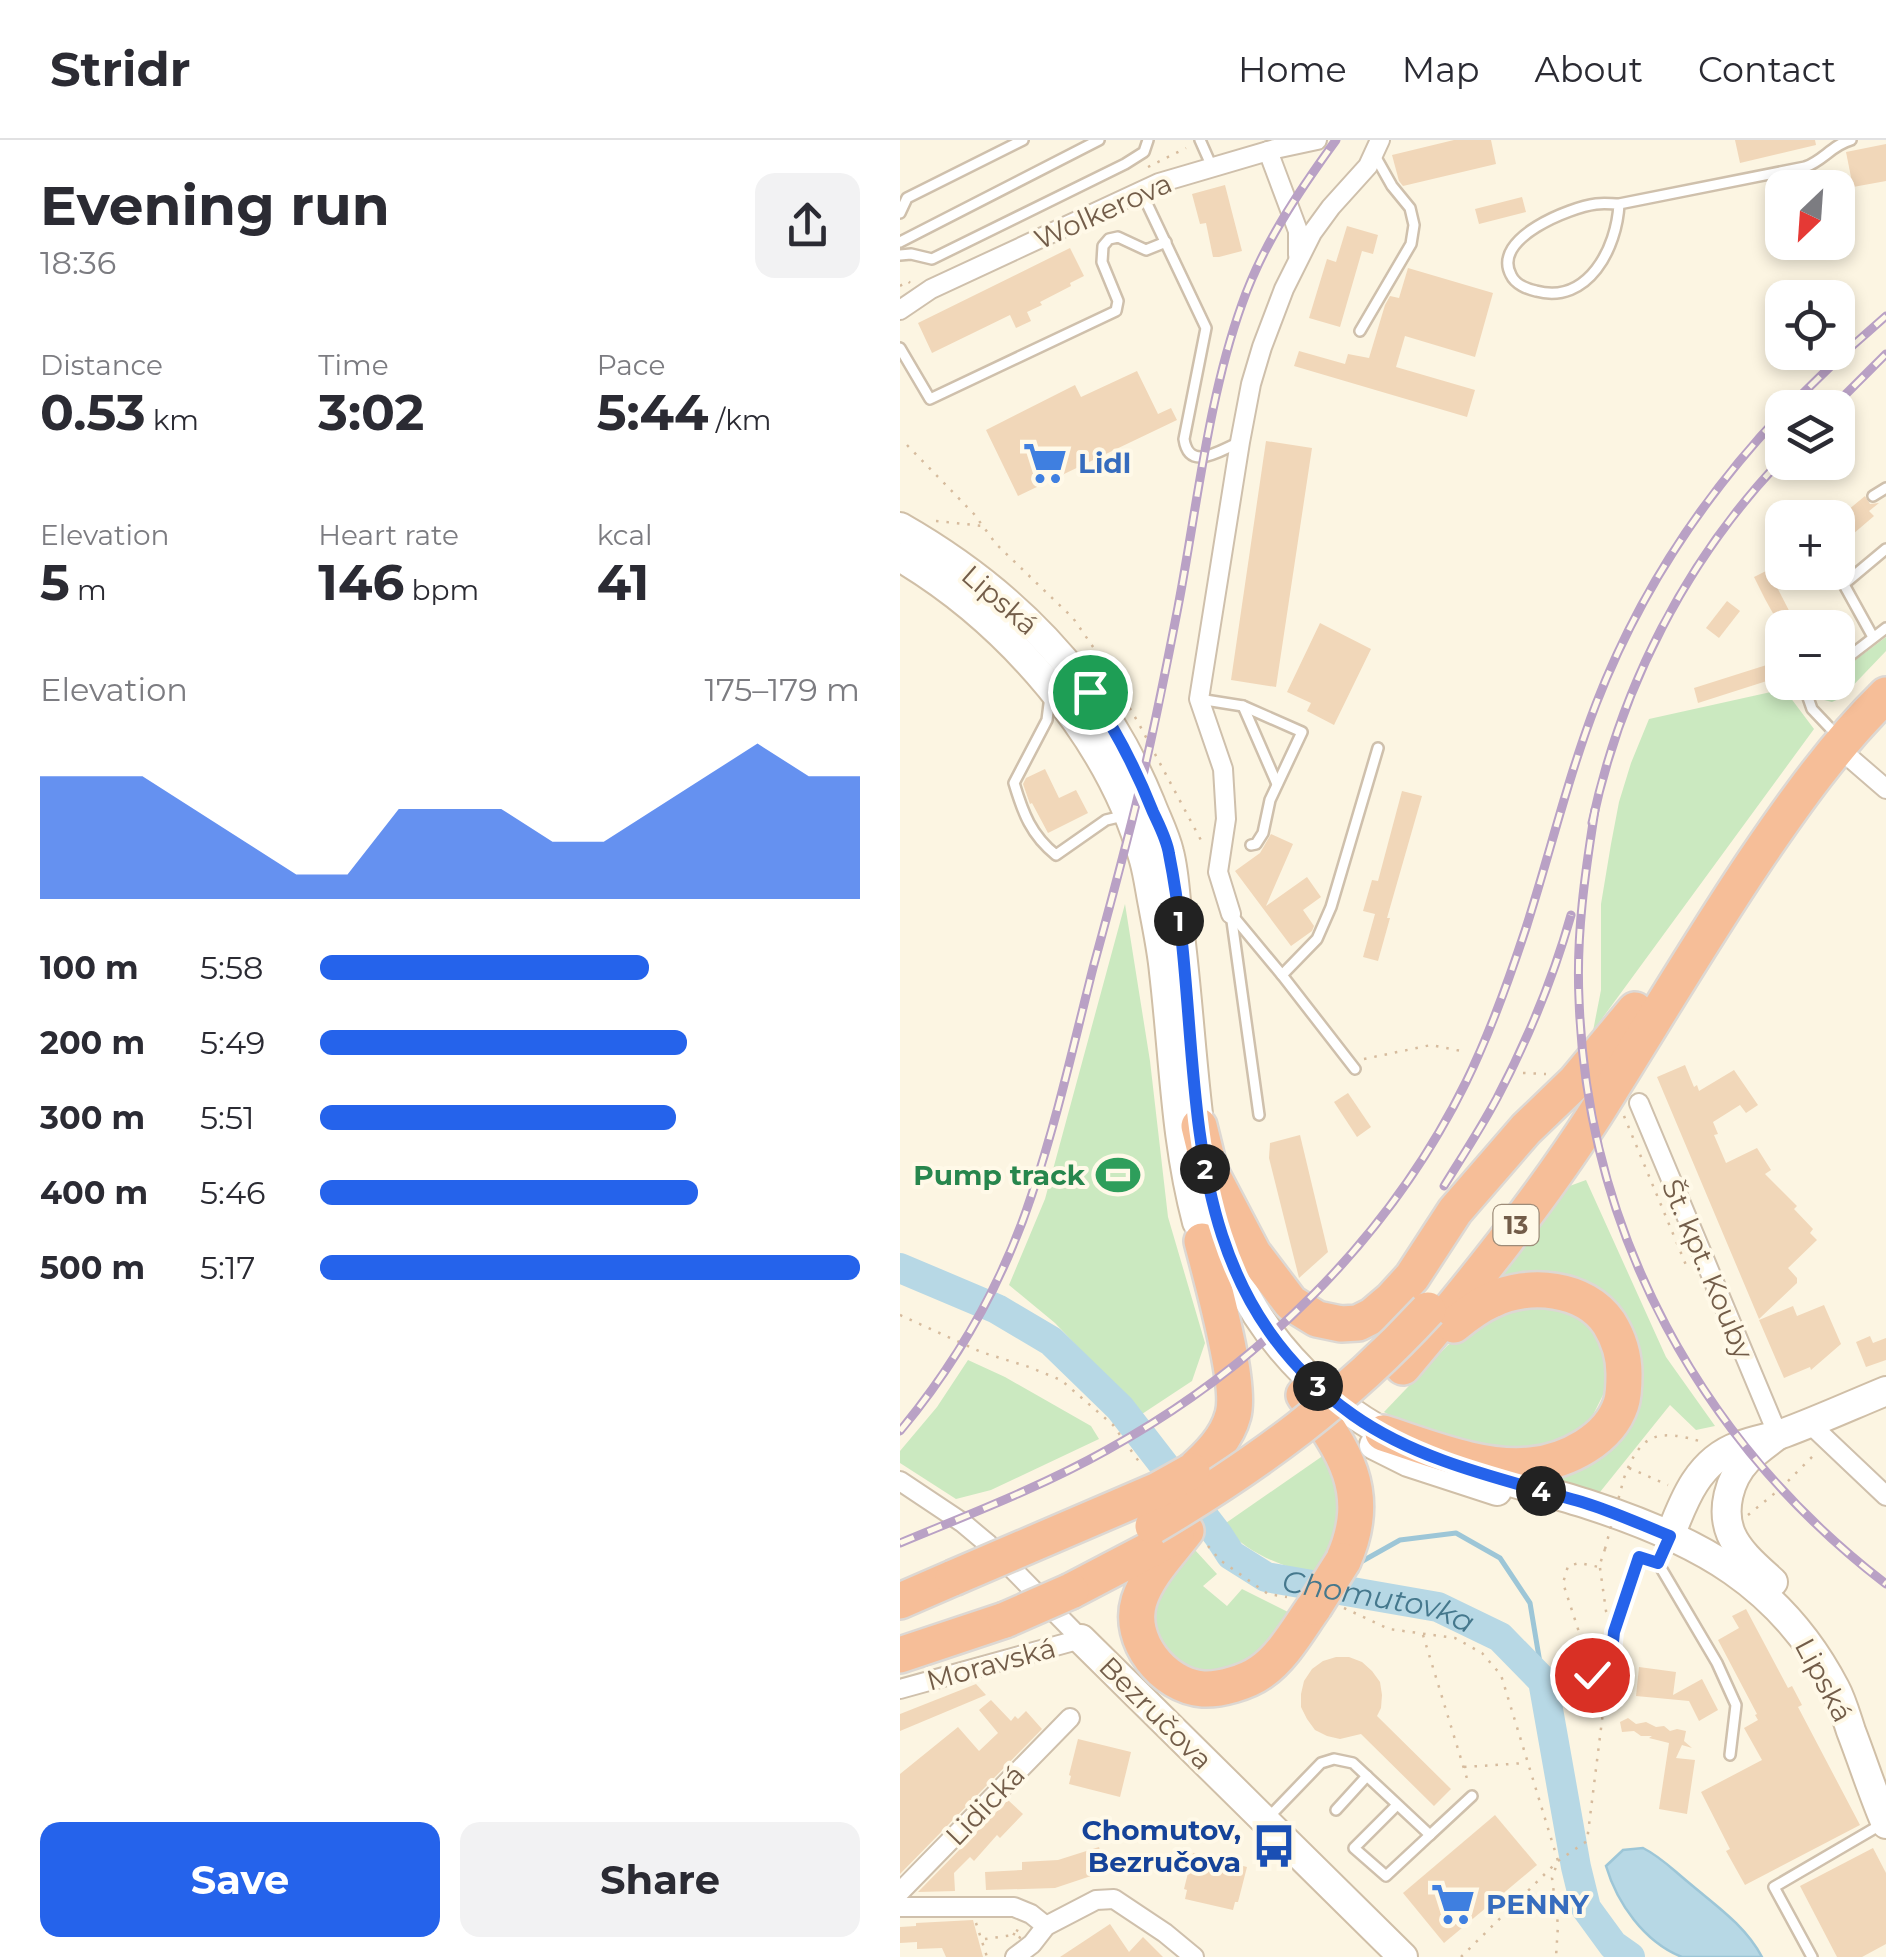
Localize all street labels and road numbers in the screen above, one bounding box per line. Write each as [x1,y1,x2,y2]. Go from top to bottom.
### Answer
street label: Wolkerova [1029,166,1177,256]
street label: Lipská [955,558,1045,642]
street label: Št. kpt. Kouby [1655,1174,1761,1365]
road number: 13 [1494,1205,1538,1245]
street label: Moravská [923,1630,1059,1698]
street label: Lipská [1788,1632,1860,1728]
street label: Bezručova [1092,1649,1220,1777]
street label: Lidická [938,1758,1032,1852]

